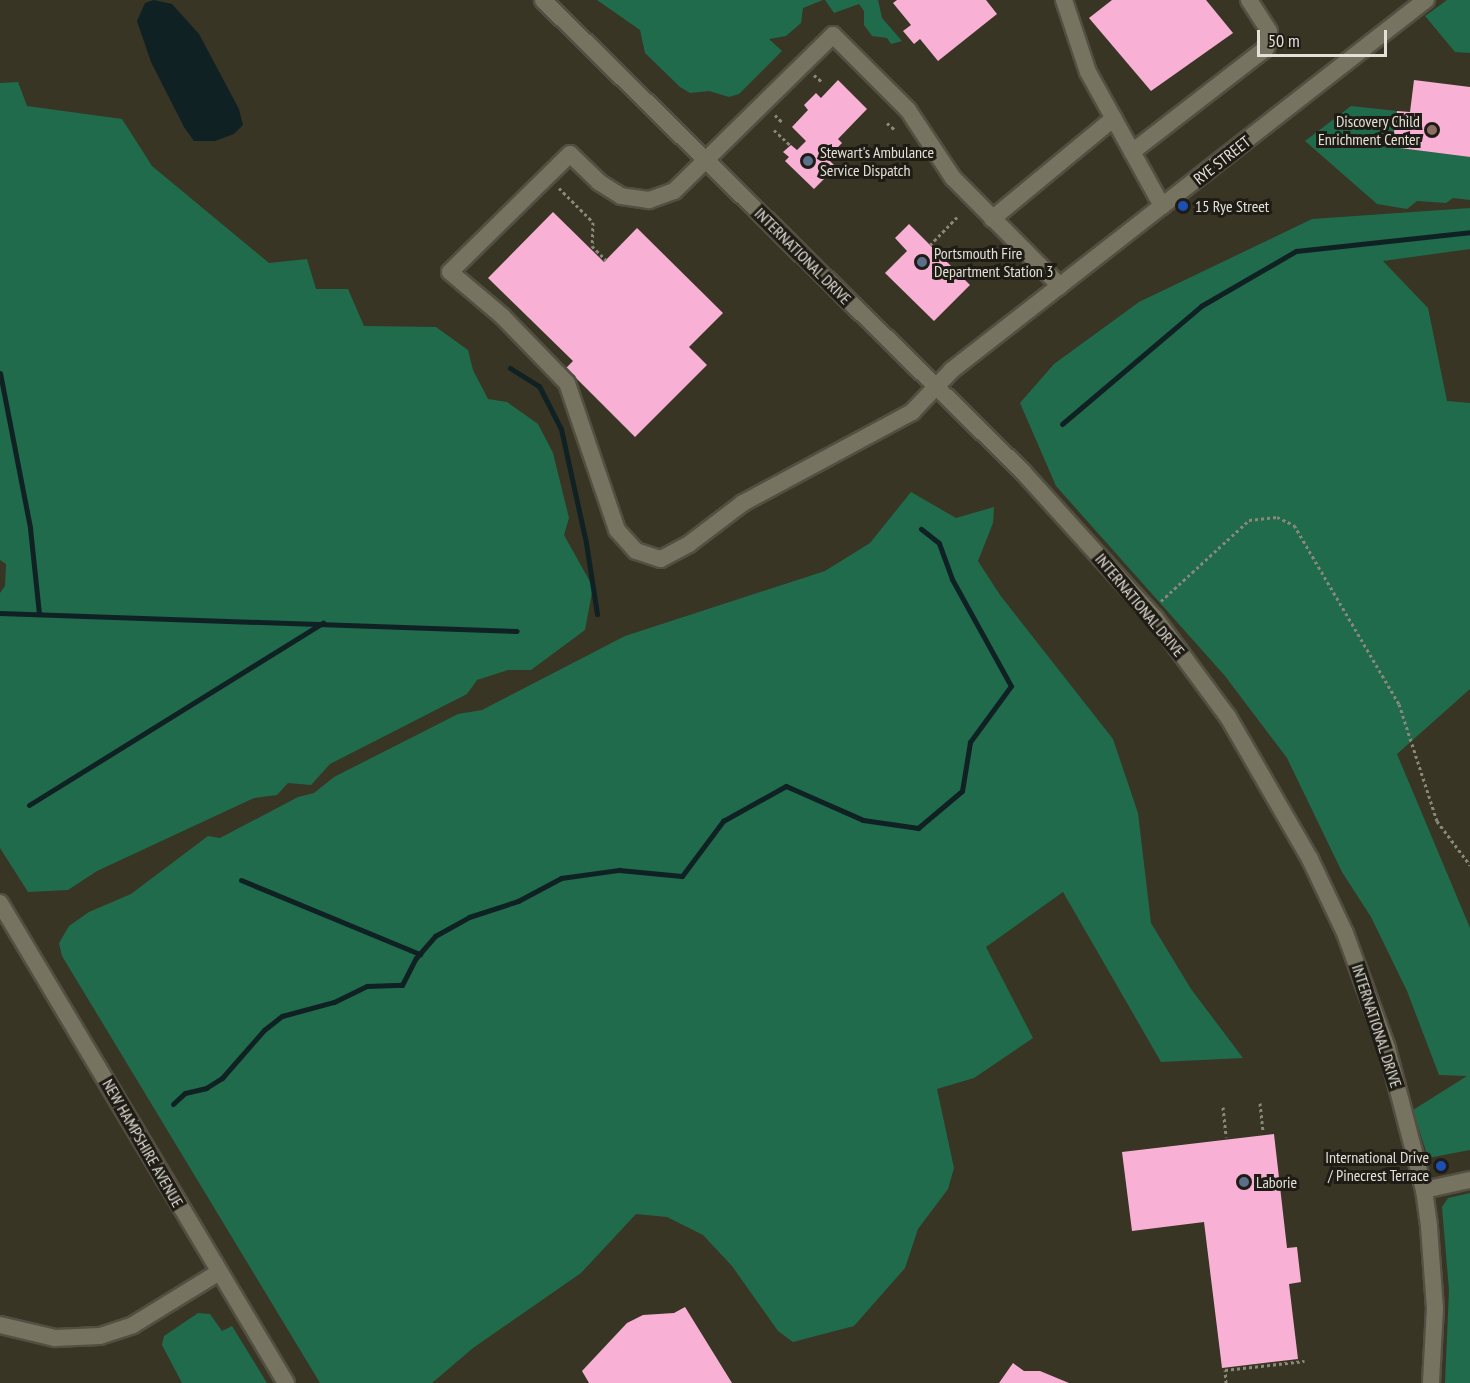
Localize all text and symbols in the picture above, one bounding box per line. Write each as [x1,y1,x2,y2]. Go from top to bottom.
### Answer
scale bar [1260,18,1390,56]
text: 50 m [1268,29,1300,52]
place label: Discovery Child Enrichment Center [1318,111,1420,149]
marker: Discovery Child Enrichment Center [1425,123,1439,137]
street label: RYE STREET [1190,132,1254,188]
place label: Stewart's Ambulance Service Dispatch [820,142,935,180]
marker: Stewart's Ambulance Service Dispatch [801,154,815,168]
place label: 15 Rye Street [1195,196,1269,216]
marker: 15 Rye Street [1176,199,1190,213]
street label: INTERNATIONAL DRIVE [751,204,855,308]
place label: Portsmouth Fire Department Station 3 [934,243,1053,281]
marker: Portsmouth Fire Department Station 3 [915,255,929,269]
street label: INTERNATIONAL DRIVE [1091,549,1189,661]
street label: INTERNATIONAL DRIVE [1348,962,1406,1090]
street label: NEW HAMPSHIRE AVENUE [98,1075,188,1211]
place label: International Drive / Pinecrest Terrace [1325,1147,1429,1185]
marker: International Drive / Pinecrest Terrace [1434,1159,1448,1173]
place label: Laborie [1256,1172,1297,1192]
marker: Laborie [1237,1175,1251,1189]

